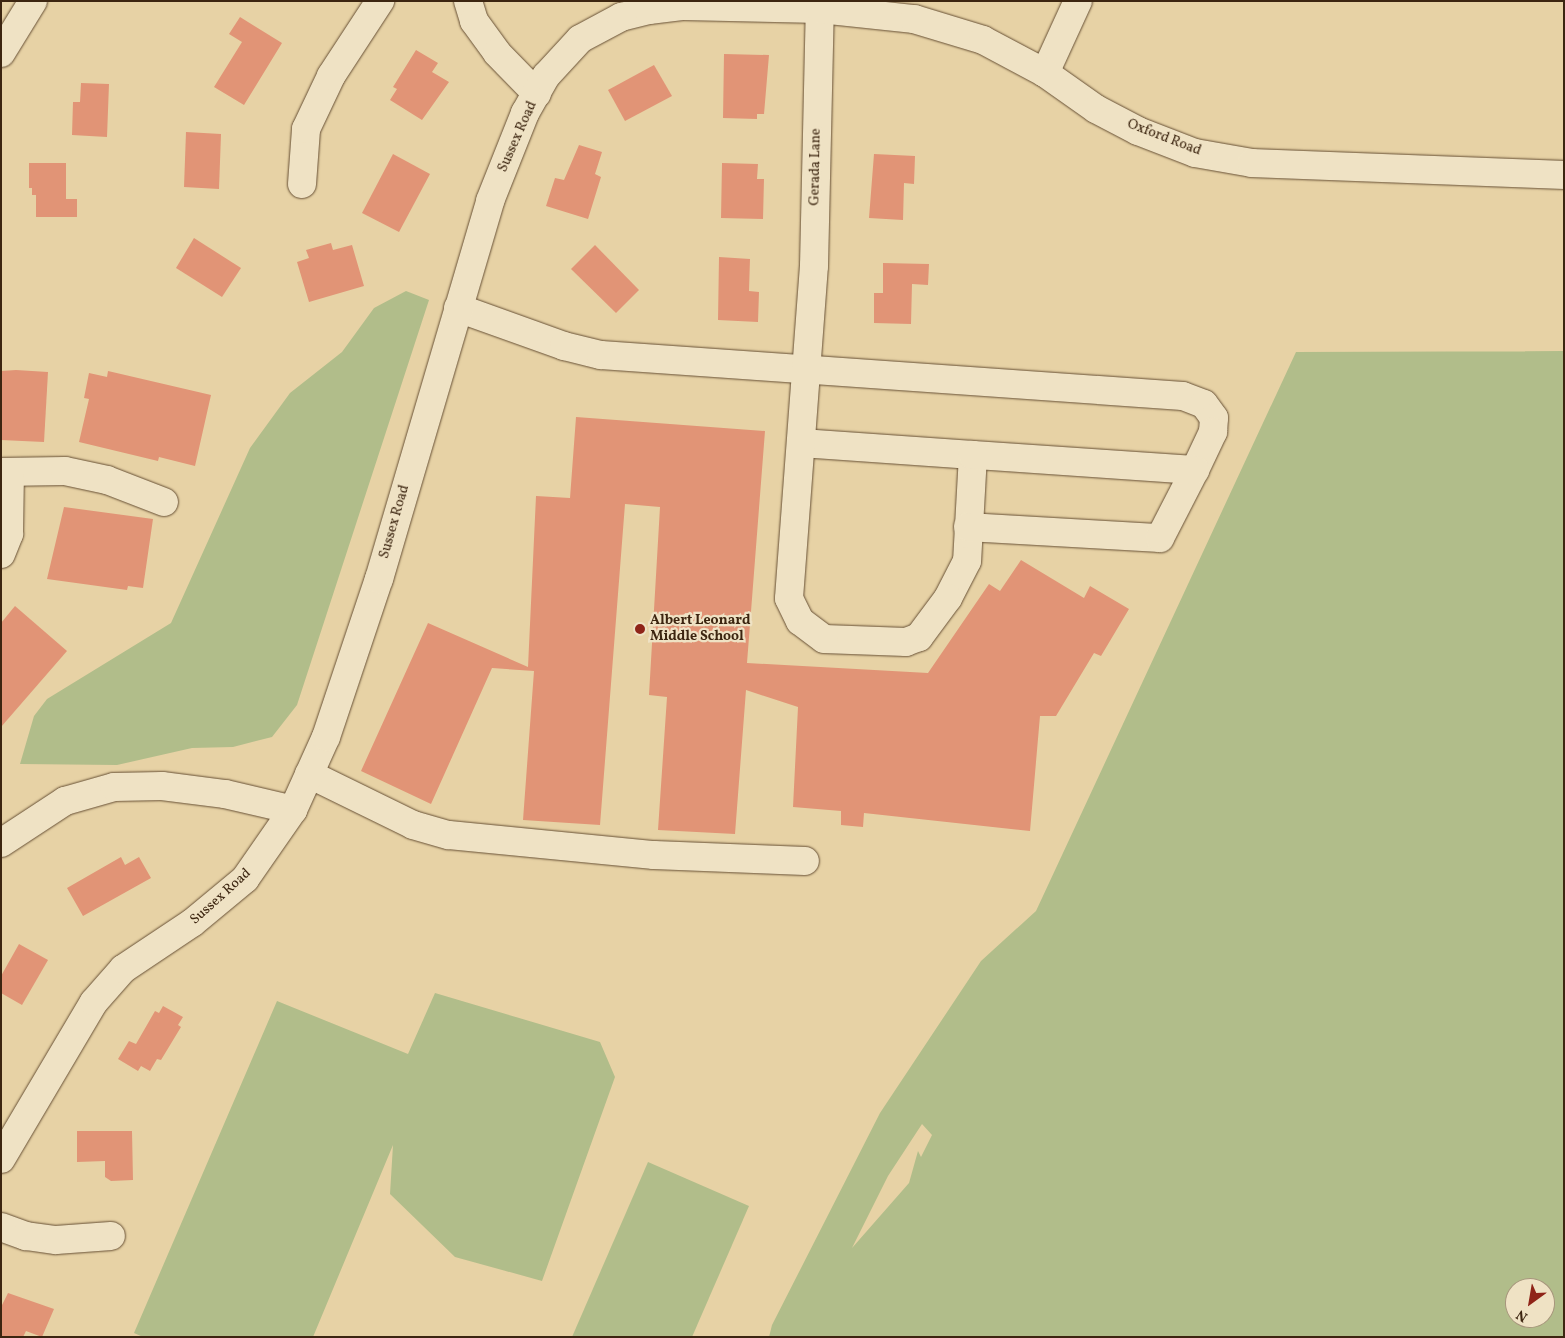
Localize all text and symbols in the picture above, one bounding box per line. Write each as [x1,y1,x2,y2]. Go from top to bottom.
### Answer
street label: Sussex Road [495,99,541,175]
street label: Oxford Road [1125,116,1203,160]
street label: Gerada Lane [807,128,825,206]
street label: Sussex Road [376,483,414,561]
place label: Albert Leonard Middle School [650,613,751,646]
marker: Albert Leonard Middle School [634,623,646,635]
street label: Sussex Road [187,865,255,929]
north arrow [1505,1278,1555,1328]
text: N [1513,1305,1532,1326]

